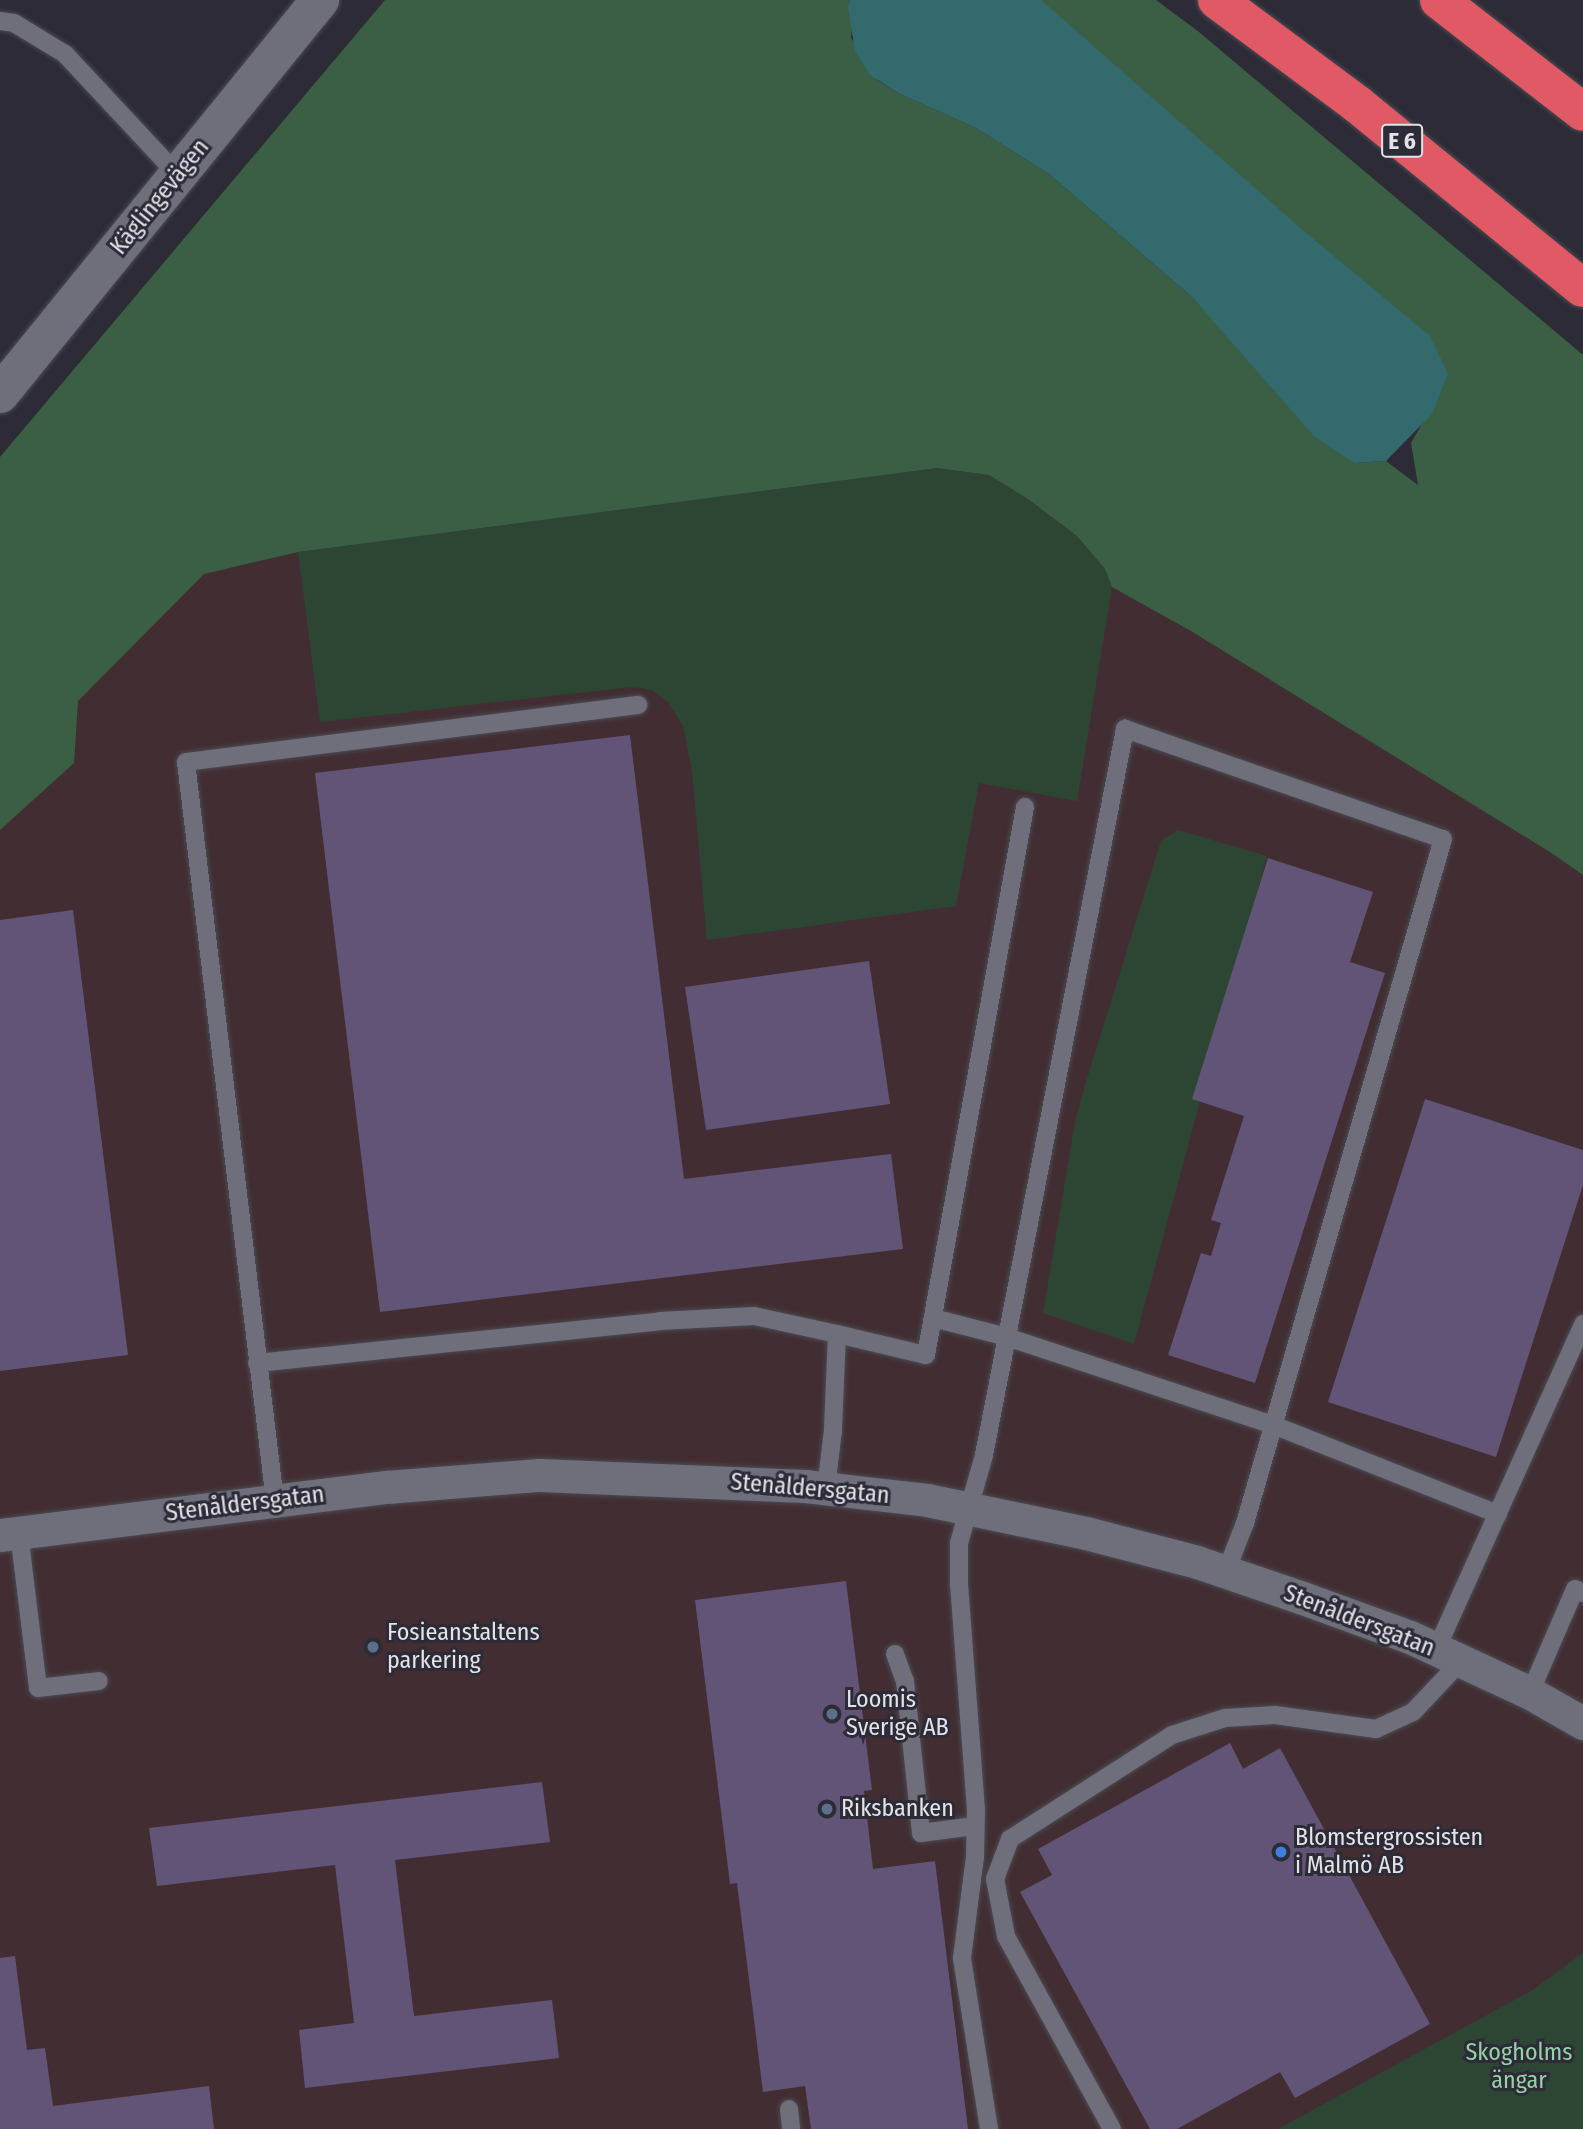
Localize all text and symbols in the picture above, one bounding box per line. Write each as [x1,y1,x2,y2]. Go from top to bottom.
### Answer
road number: E 6 [1381,122,1423,160]
street label: Käglingevägen [105,133,215,261]
street label: Stenåldersgatan [729,1468,891,1510]
street label: Stenåldersgatan [164,1480,326,1528]
street label: Stenåldersgatan [1279,1579,1439,1663]
place label: Fosieanstaltens parkering [387,1619,540,1675]
marker: Fosieanstaltens parkering [365,1639,381,1655]
place label: Loomis Sverige AB [846,1686,949,1742]
marker: Loomis Sverige AB [824,1706,840,1722]
place label: Riksbanken [841,1795,954,1823]
marker: Riksbanken [819,1801,835,1817]
place label: Blomstergrossisten i Malmö AB [1295,1824,1483,1880]
marker: Blomstergrossisten i Malmö AB [1273,1844,1289,1860]
park label: Skogholms ängar [1465,2039,1573,2095]

